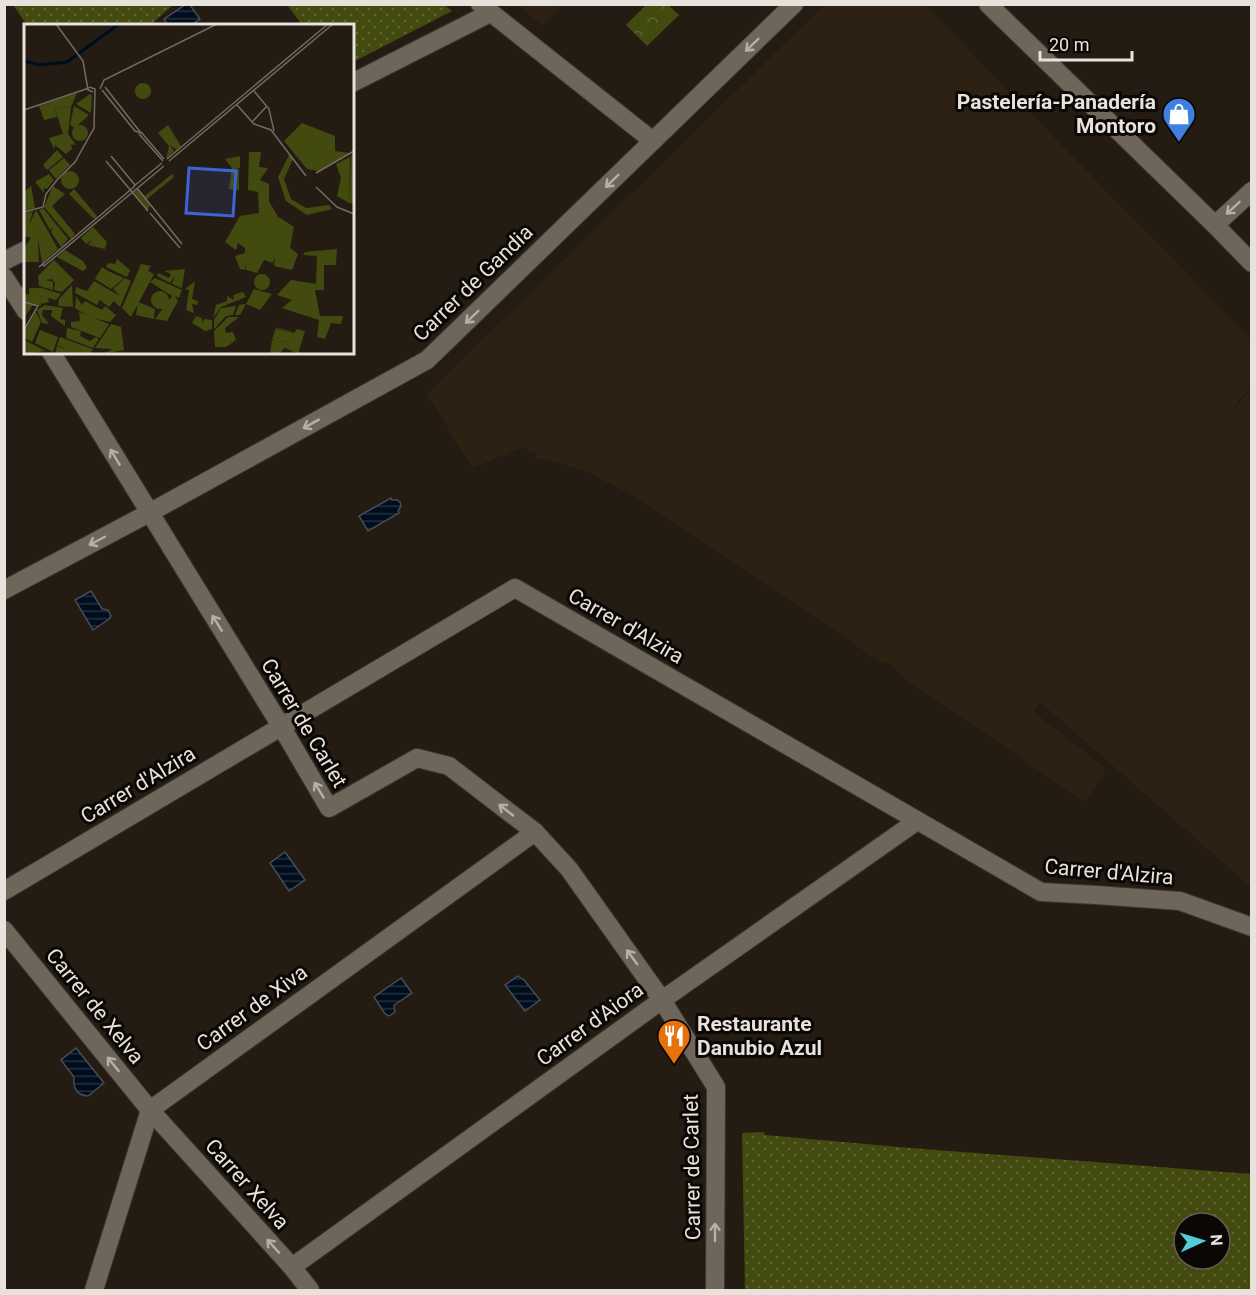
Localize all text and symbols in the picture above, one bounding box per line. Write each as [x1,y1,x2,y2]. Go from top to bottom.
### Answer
inset map [24,24,354,354]
scale bar [1040,24,1132,62]
text: 20 m [1049,34,1089,55]
one-way arrow [744,38,759,52]
place label: Pastelería-Panadería Montoro [957,90,1156,138]
shop icon: Pastelería-Panadería Montoro [1161,96,1197,143]
one-way arrow [604,174,619,188]
one-way arrow [1226,201,1241,215]
street label: Carrer de Gandia [408,220,538,346]
one-way arrow [464,309,479,324]
one-way arrow [303,418,320,430]
one-way arrow [108,449,120,466]
one-way arrow [89,535,106,547]
street label: Carrer d'Alzira [564,583,688,669]
one-way arrow [211,615,223,632]
street label: Carrer de Carlet [256,654,352,792]
street label: Carrer d'Alzira [76,741,200,829]
one-way arrow [312,782,324,799]
one-way arrow [498,803,514,816]
street label: Carrer d'Alzira [1044,854,1174,890]
street label: Carrer de Xelva [41,944,149,1068]
one-way arrow [626,949,638,965]
street label: Carrer de Xiva [192,960,312,1056]
street label: Carrer d'Aiora [532,977,648,1071]
place label: Restaurante Danubio Azul [697,1012,822,1060]
restaurant icon: Restaurante Danubio Azul [656,1018,692,1065]
one-way arrow [106,1056,119,1072]
street label: Carrer de Carlet [679,1094,705,1240]
street label: Carrer Xelva [200,1134,294,1234]
north arrow [1172,1211,1232,1271]
one-way arrow [709,1223,721,1243]
text: N [1207,1234,1226,1246]
one-way arrow [266,1238,280,1253]

